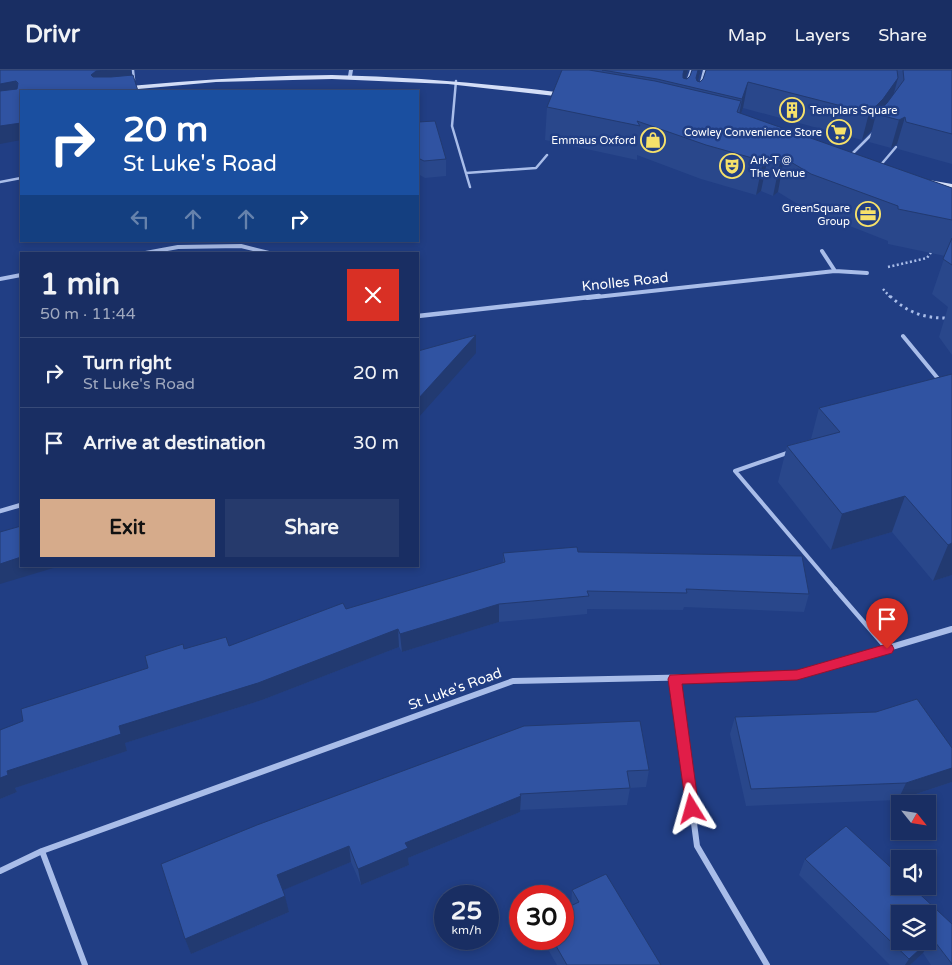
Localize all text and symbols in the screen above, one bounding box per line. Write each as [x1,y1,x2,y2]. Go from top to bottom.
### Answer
text: Drivr [25,20,80,49]
text: Map [728,24,767,46]
text: Layers [795,24,850,46]
text: Share [878,24,927,46]
building icon: Templars Square [779,97,805,123]
place label: Templars Square [810,104,897,117]
text: 20 m [123,109,208,151]
icon: right [40,110,105,175]
supermarket icon: Cowley Convenience Store [826,119,852,145]
place label: Cowley Convenience Store [684,126,822,139]
shop icon: Emmaus Oxford [640,127,666,153]
place label: Emmaus Oxford [551,134,636,147]
text: St Luke's Road [123,151,277,177]
theatre icon: Ark-T @ The Venue [719,153,745,179]
place label: Ark-T @ The Venue [750,154,805,180]
office icon: GreenSquare Group [855,201,881,227]
place label: GreenSquare Group [782,202,850,228]
icon: left [126,205,154,233]
icon: ahead [179,205,207,233]
icon: ahead [232,205,260,233]
icon: right [285,205,313,233]
text: 1 min [40,266,120,303]
button: close [347,269,399,321]
street label: Knolles Road [581,269,669,295]
text: 50 m · 11:44 [40,304,136,324]
text: Turn right [83,352,171,374]
icon: right [40,359,68,387]
text: 20 m [353,362,399,384]
text: St Luke's Road [83,374,195,394]
icon: arrive [40,429,68,457]
text: Arrive at destination [83,432,266,454]
text: 30 m [353,432,399,454]
button: Exit [40,499,215,557]
button: Share [225,499,399,557]
pin [866,598,908,649]
icon: arrive [873,605,901,633]
street label: St Luke's Road [406,664,504,714]
position arrow [665,782,717,834]
north arrow [891,795,936,840]
map controls [891,795,936,950]
button: sound [891,850,936,895]
speed limit sign: 30 [509,885,574,950]
text: 25 [451,896,482,926]
button: layers [891,905,936,950]
text: km/h [451,923,482,937]

